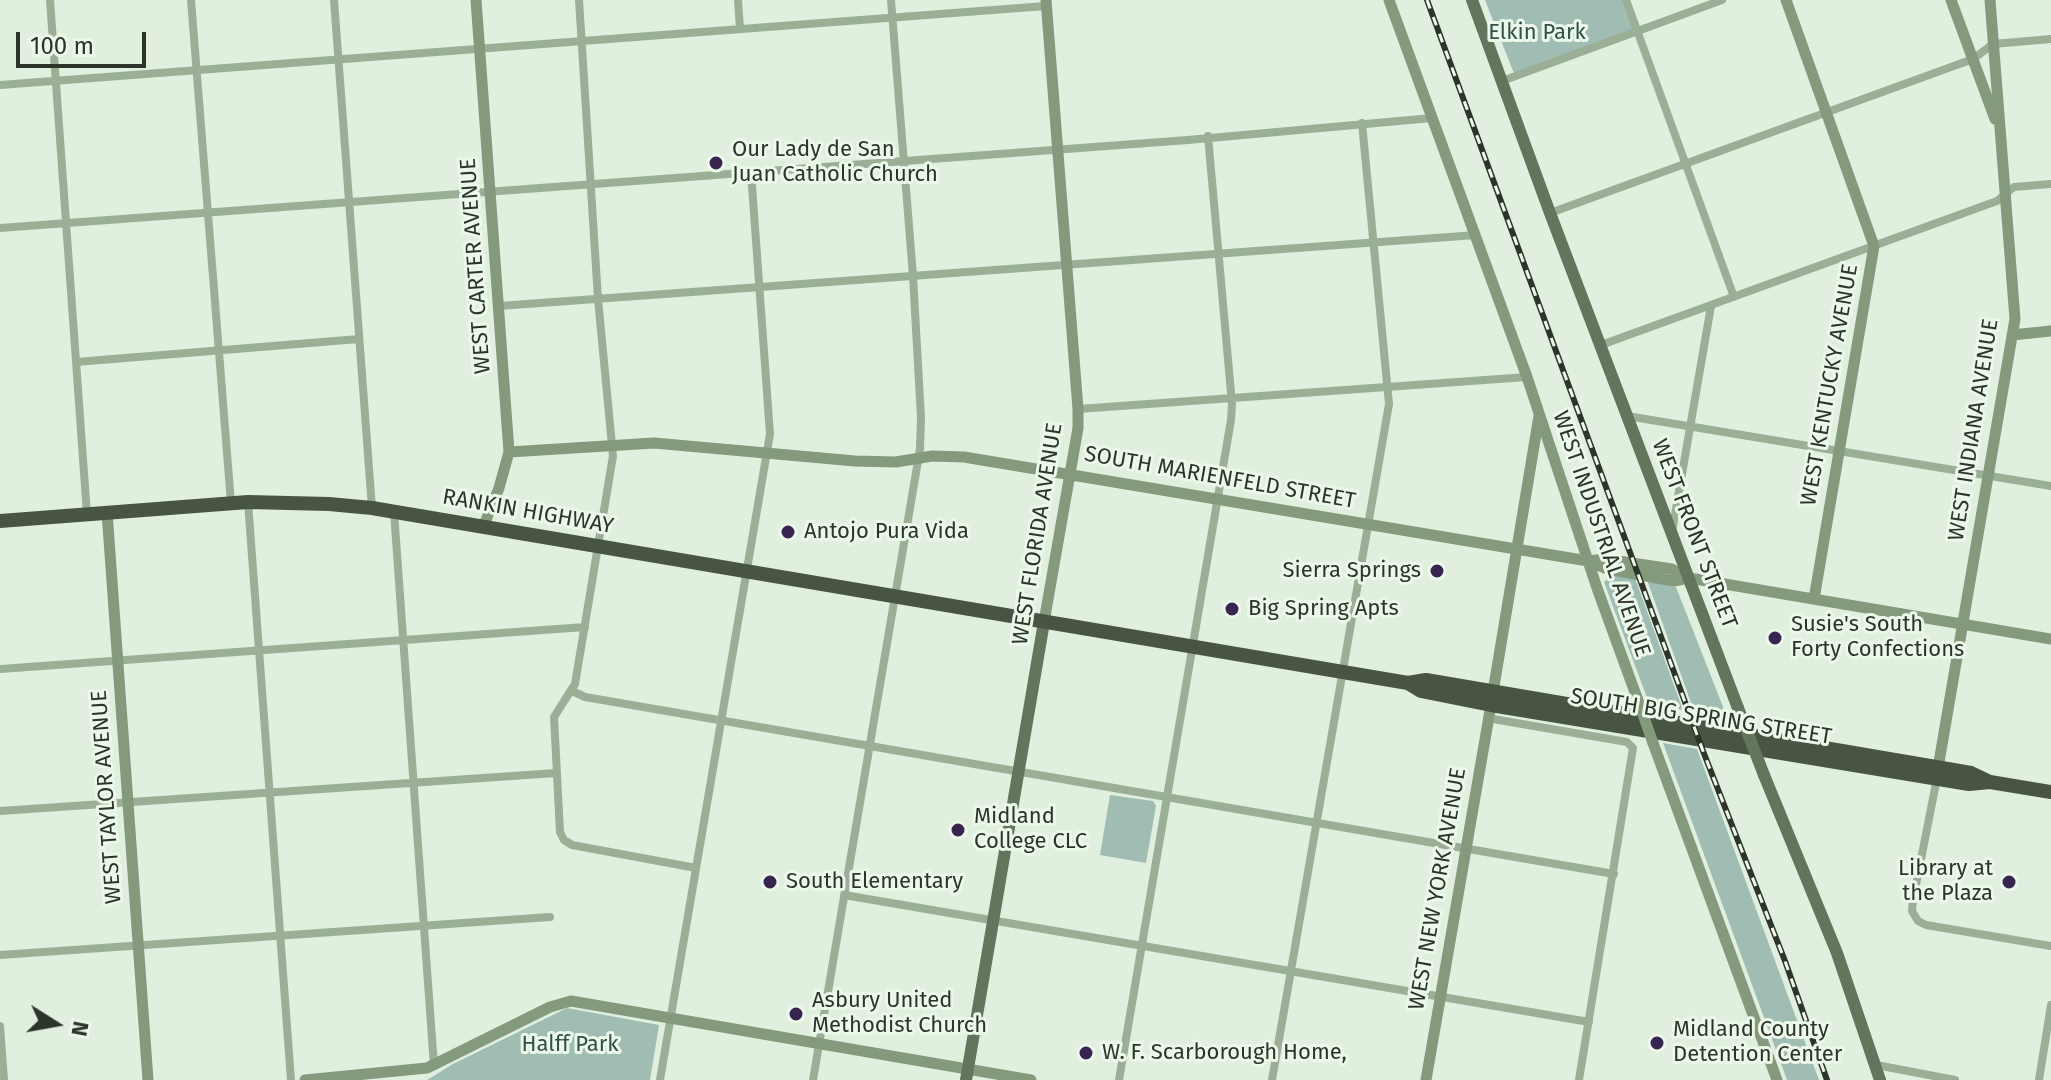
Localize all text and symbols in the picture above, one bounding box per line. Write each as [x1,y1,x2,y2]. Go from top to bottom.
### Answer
scale bar [20,16,150,66]
park label: Elkin Park [1488,20,1586,46]
text: 100 m [30,32,94,60]
place label: Our Lady de San Juan Catholic Church [732,137,938,188]
marker: Our Lady de San Juan Catholic Church [707,154,725,172]
street label: WEST CARTER AVENUE [455,157,497,375]
street label: WEST KENTUCKY AVENUE [1796,262,1864,508]
street label: WEST INDIANA AVENUE [1943,317,2005,543]
street label: WEST INDUSTRIAL AVENUE [1546,408,1656,660]
street label: WEST FLORIDA AVENUE [1007,421,1069,647]
street label: WEST FRONT STREET [1646,435,1742,633]
street label: SOUTH MARIENFELD STREET [1082,441,1358,515]
street label: RANKIN HIGHWAY [440,484,616,540]
place label: Antojo Pura Vida [804,519,969,545]
marker: Antojo Pura Vida [779,523,797,541]
place label: Sierra Springs [1283,558,1421,584]
marker: Sierra Springs [1428,562,1446,580]
place label: Big Spring Apts [1248,596,1399,622]
marker: Big Spring Apts [1223,600,1241,618]
place label: Susie's South Forty Confections [1791,612,1964,664]
marker: Susie's South Forty Confections [1766,629,1784,647]
street label: SOUTH BIG SPRING STREET [1569,683,1833,751]
street label: WEST TAYLOR AVENUE [86,689,128,905]
street label: WEST NEW YORK AVENUE [1404,766,1472,1012]
place label: Midland College CLC [974,804,1087,856]
marker: Midland College CLC [949,821,967,839]
place label: Library at the Plaza [1898,856,1993,908]
place label: South Elementary [786,869,963,895]
marker: South Elementary [761,873,779,891]
marker: Library at the Plaza [2000,873,2018,891]
north arrow [16,984,96,1064]
place label: Asbury United Methodist Church [812,988,987,1040]
marker: Asbury United Methodist Church [787,1005,805,1023]
place label: Midland County Detention Center [1673,1017,1842,1068]
text: N [65,1019,95,1038]
park label: Halff Park [521,1032,619,1058]
marker: Midland County Detention Center [1648,1034,1666,1052]
place label: W. F. Scarborough Home, [1102,1040,1347,1066]
marker: W. F. Scarborough Home, [1077,1044,1095,1062]

